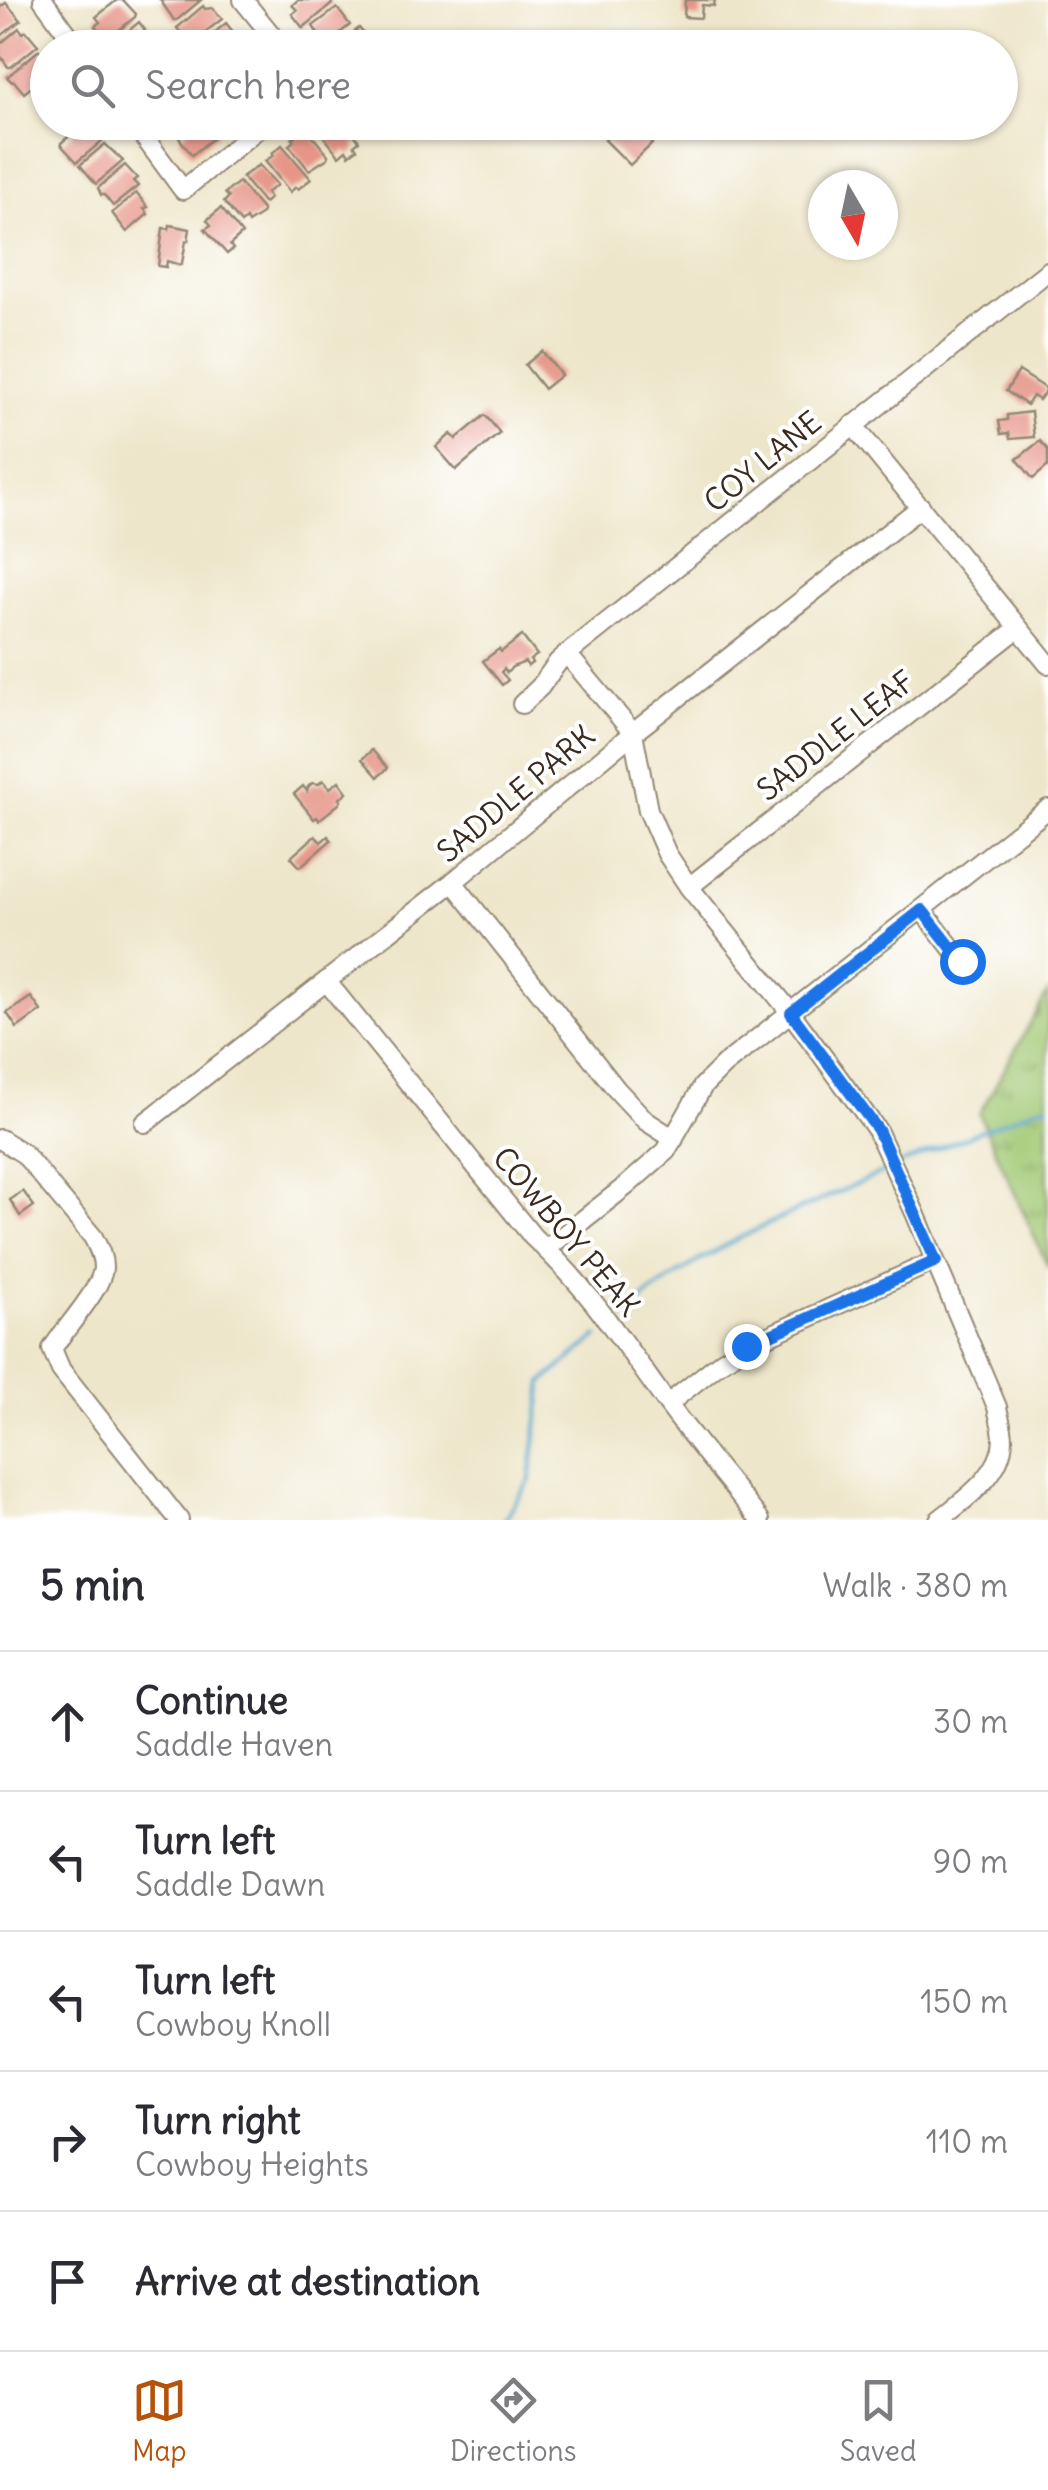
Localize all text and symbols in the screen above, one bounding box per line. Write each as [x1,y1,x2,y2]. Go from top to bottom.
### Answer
search box [30,30,1018,140]
icon: search [65,58,120,113]
text: Search here [145,62,351,109]
north arrow [808,170,898,260]
street label: COY LANE [696,403,829,520]
street label: SADDLE LEAF [749,662,922,809]
street label: SADDLE PARK [429,716,602,870]
route start [940,939,986,985]
street label: COWBOY PEAK [485,1139,649,1324]
route end [724,1324,770,1370]
text: 5 min [40,1559,145,1611]
text: Walk · 380 m [823,1565,1008,1606]
text: Continue [135,1677,288,1724]
icon: ahead [40,1694,95,1749]
text: 30 m [933,1701,1008,1742]
text: Saddle Haven [135,1724,333,1765]
text: Turn left [135,1817,275,1864]
icon: left [40,1834,95,1889]
text: 90 m [933,1841,1008,1882]
text: Saddle Dawn [135,1864,325,1905]
text: Turn left [135,1957,275,2004]
icon: left [40,1974,95,2029]
text: 150 m [920,1981,1008,2022]
text: Cowboy Knoll [135,2004,331,2045]
text: Turn right [135,2097,301,2144]
icon: right [40,2114,95,2169]
text: 110 m [926,2121,1008,2162]
text: Cowboy Heights [135,2144,369,2185]
icon: arrive [40,2254,95,2309]
text: Arrive at destination [135,2258,480,2305]
tab: Map [132,2373,187,2469]
tab: Directions [450,2373,576,2469]
tab: Saved [840,2373,916,2469]

